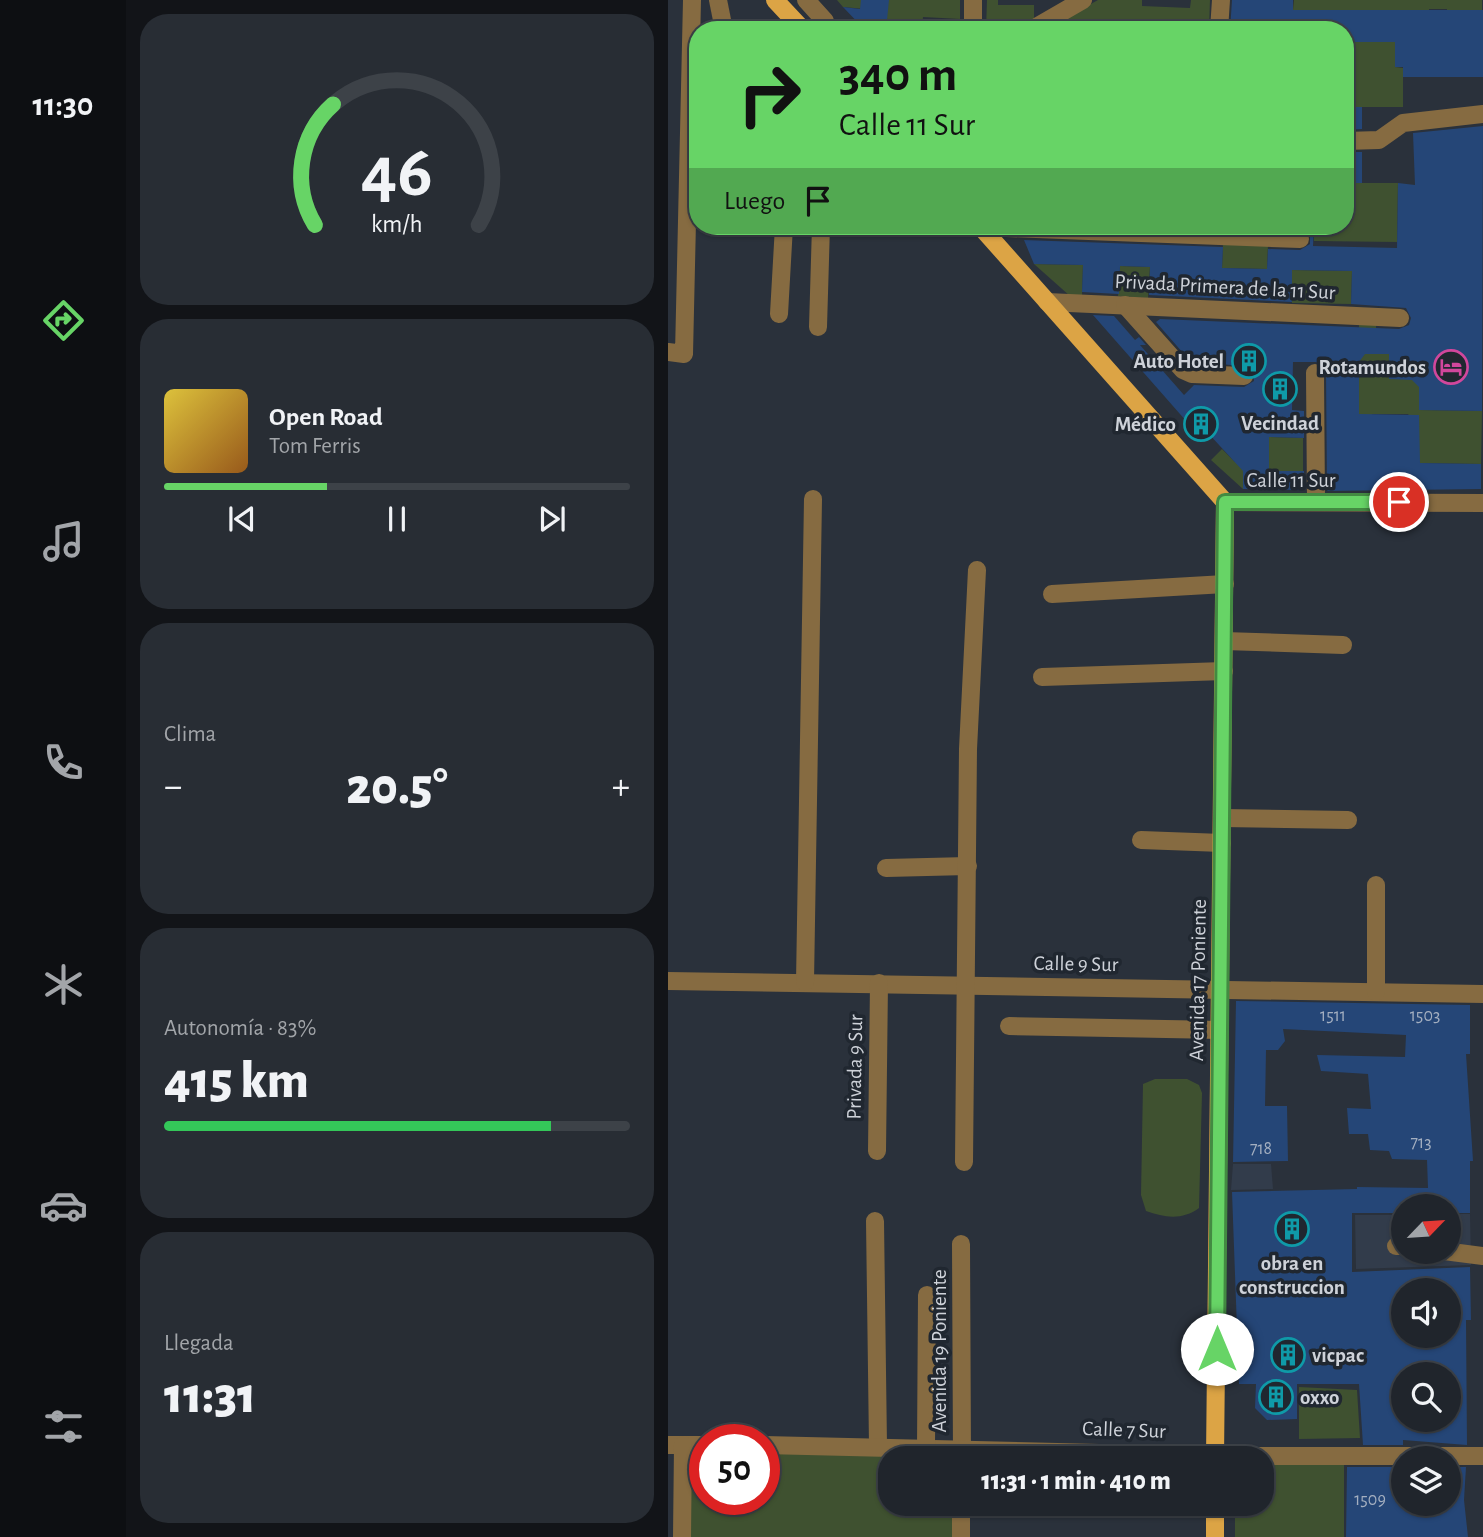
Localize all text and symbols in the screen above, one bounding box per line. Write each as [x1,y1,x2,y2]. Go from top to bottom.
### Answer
icon: right [724,49,815,140]
text: 340 m [839,51,957,100]
text: 11:30 [33,89,93,121]
text: Calle 11 Sur [839,109,975,141]
text: 46 [361,138,433,211]
icon: arrive [799,182,837,220]
text: Luego [724,188,785,214]
text: km/h [371,212,423,237]
street label: Privada Primera de la 11 Sur [1114,271,1336,303]
icon: directions [39,296,88,345]
building icon: Auto Hotel [1230,342,1268,380]
hotel icon: Rotamundos [1432,348,1470,386]
place label: Auto Hotel [1133,351,1224,372]
place label: Rotamundos [1318,357,1426,378]
building icon: Vecindad [1261,370,1299,408]
text: Open Road [269,404,383,430]
building icon: Médico [1182,405,1220,443]
place label: Vecindad [1241,413,1319,434]
place label: Médico [1115,414,1176,435]
text: Tom Ferris [269,435,361,458]
street label: Calle 11 Sur [1246,470,1336,491]
pin [1369,472,1429,532]
icon: arrive [1380,483,1418,521]
icon: previous [223,500,261,538]
icon: pause [378,500,416,538]
icon: next [533,500,571,538]
icon: music [39,517,88,566]
text: Clima [164,723,216,746]
icon: phone [39,738,88,787]
text: 20.5° [346,761,448,813]
text: − [164,768,182,806]
text: + [612,768,630,806]
street label: Avenida 17 Poniente [1186,899,1210,1061]
street label: Calle 9 Sur [1033,953,1119,975]
icon: climate [39,960,88,1009]
house number: 1511 [1320,1007,1346,1025]
house number: 1503 [1410,1007,1440,1025]
street label: Privada 9 Sur [844,1014,866,1120]
text: Autonomía · 83% [164,1017,316,1040]
text: 415 km [164,1055,309,1107]
house number: 713 [1410,1134,1432,1152]
house number: 718 [1250,1140,1272,1158]
icon: car [39,1181,88,1230]
north arrow [1391,1194,1461,1264]
map controls [1391,1194,1461,1516]
building icon: obra en construccion [1273,1210,1311,1248]
place label: obra en construccion [1239,1253,1345,1298]
street label: Avenida 19 Poniente [929,1269,950,1433]
button: sound [1391,1278,1461,1348]
position arrow [1180,1312,1254,1386]
text: Llegada [164,1332,234,1355]
building icon: vicpac [1269,1336,1307,1374]
place label: vicpac [1312,1345,1364,1366]
button: search [1391,1362,1461,1432]
text: 11:31 [164,1370,256,1422]
building icon: oxxo [1257,1378,1295,1416]
place label: oxxo [1300,1387,1339,1408]
icon: filters [39,1402,88,1451]
street label: Calle 7 Sur [1082,1418,1166,1442]
speed limit sign: 50 [689,1424,780,1515]
button: layers [1391,1446,1461,1516]
text: 11:31 · 1 min · 410 m [981,1468,1171,1494]
house number: 1509 [1354,1491,1386,1509]

